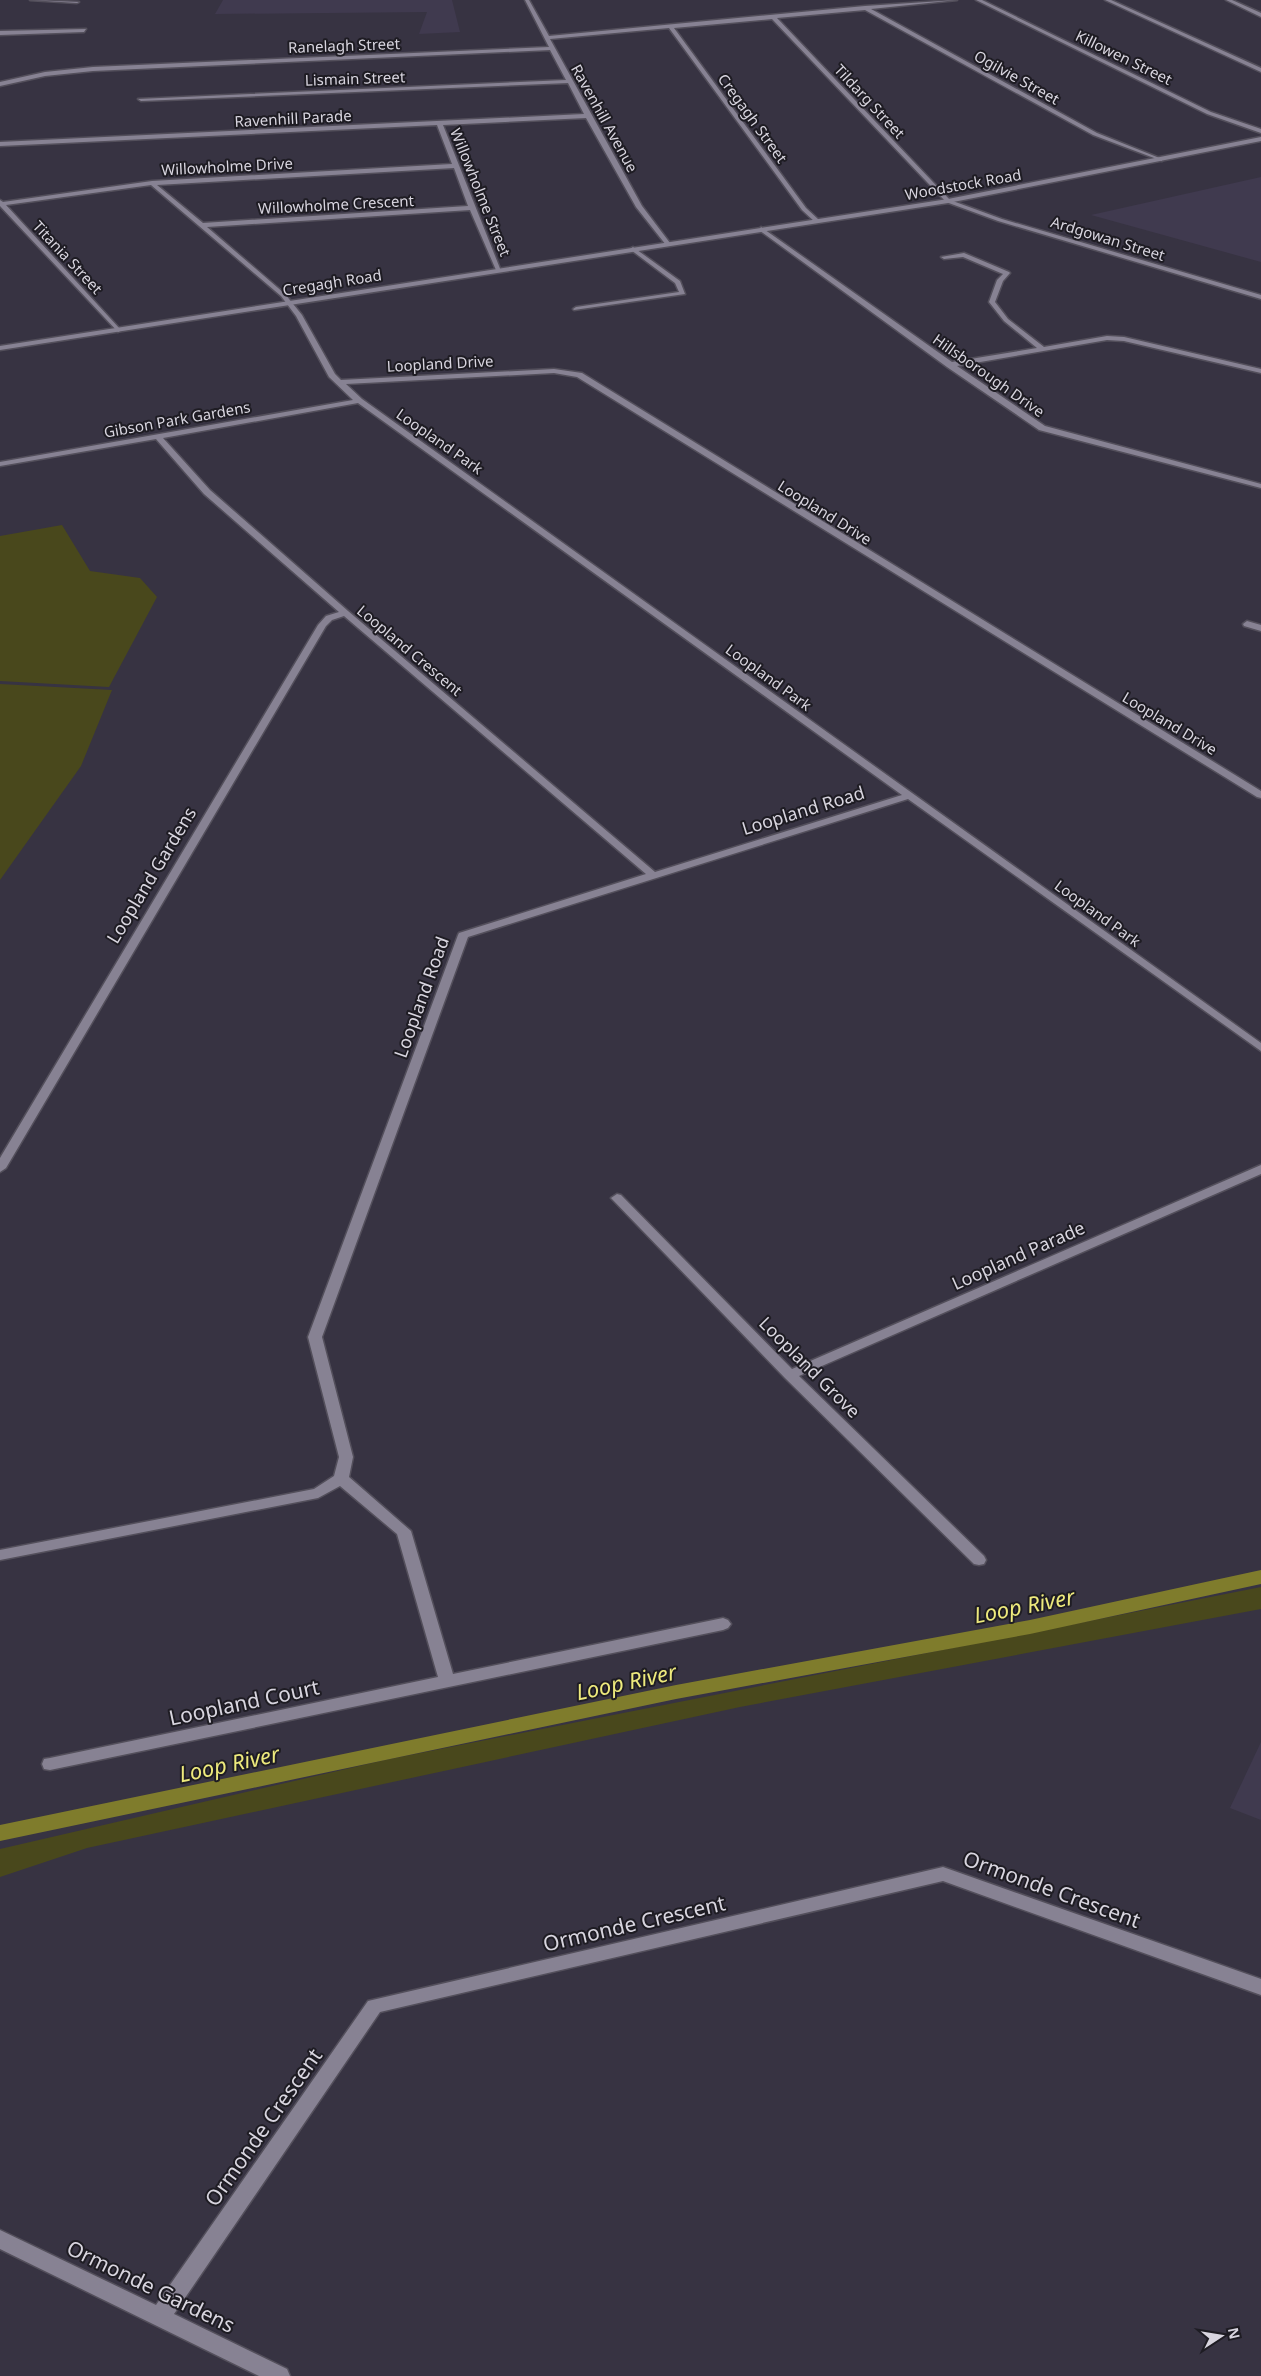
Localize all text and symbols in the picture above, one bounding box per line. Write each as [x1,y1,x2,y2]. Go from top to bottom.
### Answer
street label: Killowen Street [1072,25,1176,89]
street label: Ranelagh Street [288,33,401,57]
street label: Ogilvie Street [971,45,1064,109]
street label: Ravenhill Avenue [567,60,643,176]
street label: Tildarg Street [830,60,910,143]
street label: Lismain Street [305,66,406,90]
street label: Cregagh Street [714,69,793,167]
street label: Ravenhill Parade [234,105,352,131]
street label: Willowholme Street [446,125,516,260]
street label: Willowholme Drive [161,153,293,179]
street label: Woodstock Road [903,164,1023,204]
street label: Willowholme Crescent [258,190,415,218]
street label: Ardgowan Street [1049,211,1168,265]
street label: Titania Street [29,216,108,298]
street label: Cregagh Road [281,264,383,300]
street label: Hillsborough Drive [929,329,1049,421]
street label: Loopland Drive [386,350,494,376]
street label: Gibson Park Gardens [102,396,252,442]
street label: Loopland Park [393,404,487,478]
street label: Loopland Drive [774,475,876,549]
street label: Loopland Crescent [353,600,467,700]
street label: Loopland Park [722,639,816,715]
street label: Loopland Drive [1119,687,1221,759]
street label: Loopland Road [739,780,867,840]
street label: Loopland Gardens [101,802,201,948]
street label: Loopland Park [1051,875,1145,951]
street label: Loopland Road [388,933,454,1061]
street label: Loopland Parade [948,1215,1088,1295]
street label: Loopland Grove [754,1311,866,1423]
water label: Loop River [971,1580,1078,1629]
water label: Loop River [573,1655,680,1706]
street label: Loopland Court [166,1672,322,1732]
water label: Loop River [176,1737,283,1788]
street label: Ormonde Crescent [960,1844,1145,1934]
street label: Ormonde Crescent [540,1888,728,1958]
street label: Ormonde Crescent [198,2042,328,2211]
street label: Ormonde Gardens [62,2233,240,2339]
north arrow [1196,2311,1246,2361]
text: N [1224,2326,1245,2341]

